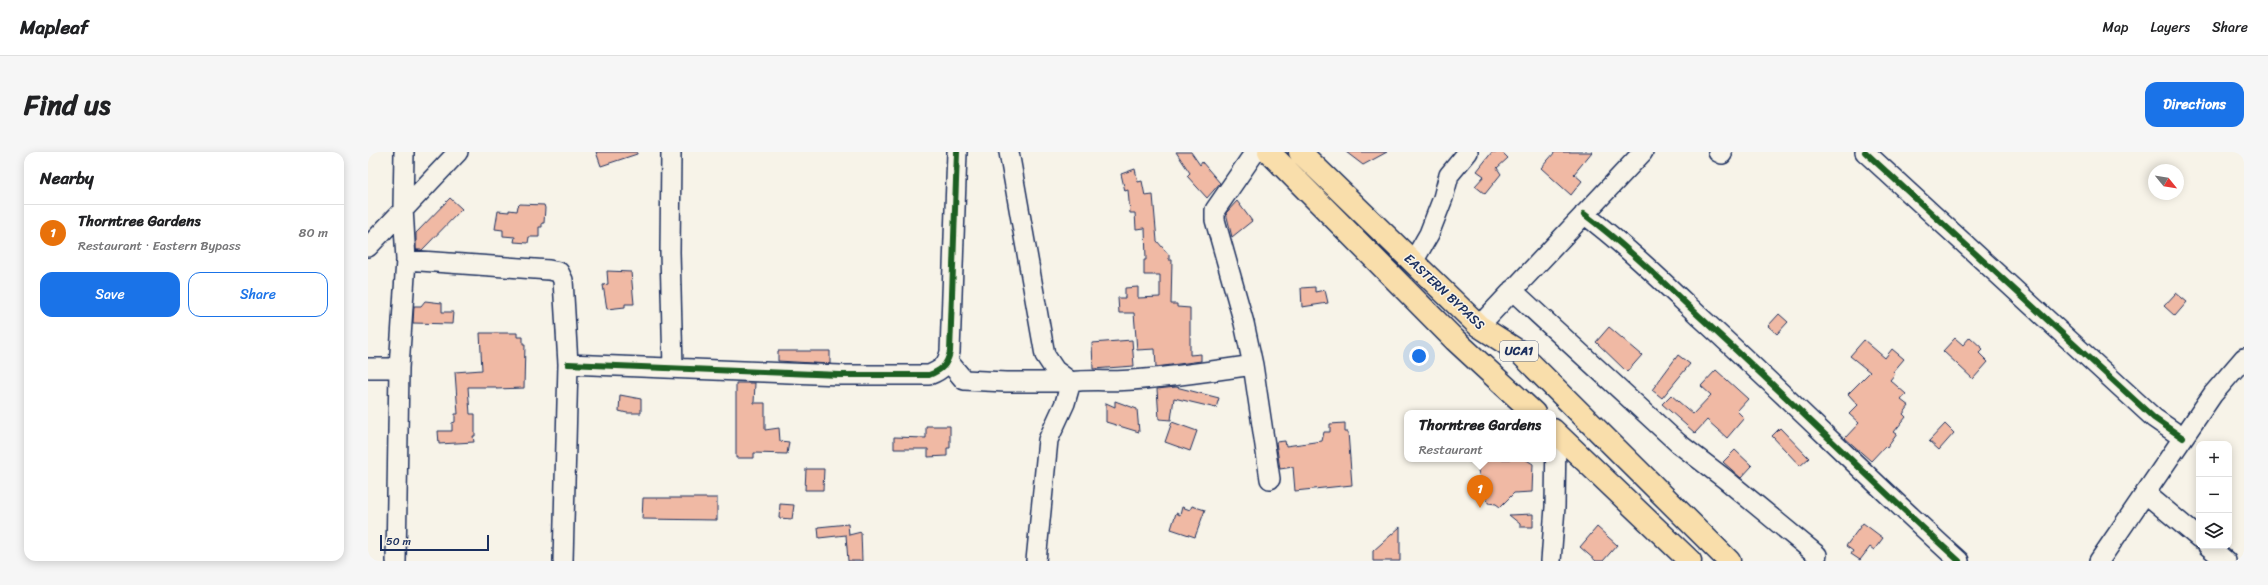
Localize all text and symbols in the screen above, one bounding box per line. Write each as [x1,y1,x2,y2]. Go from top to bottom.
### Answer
text: Mapleaf [20,11,88,44]
text: Map [2103,15,2128,40]
text: Layers [2150,15,2190,40]
text: Share [2212,15,2248,40]
text: Find us [24,80,111,129]
button: Directions [2145,82,2244,127]
text: Nearby [40,163,94,193]
north arrow [2148,164,2184,200]
text: Thorntree Gardens [78,208,201,234]
text: 1 [50,221,56,244]
text: 80 m [299,221,328,244]
text: Restaurant · Eastern Bypass [78,234,241,257]
street label: EASTERN BYPASS [1399,247,1491,335]
button: Save [40,272,180,317]
button: Share [188,272,328,317]
road number: UCA1 [1500,341,1538,361]
your location [1409,346,1429,366]
popup [1404,410,1556,462]
text: Thorntree Gardens [1419,412,1541,438]
text: Restaurant [1419,438,1483,461]
map controls [2196,441,2232,549]
button: + [2196,441,2232,477]
pin: 1 [1467,475,1493,508]
button: − [2196,477,2232,513]
button: layers [2196,513,2232,549]
text: 50 m [386,532,411,551]
scale bar [380,533,489,552]

